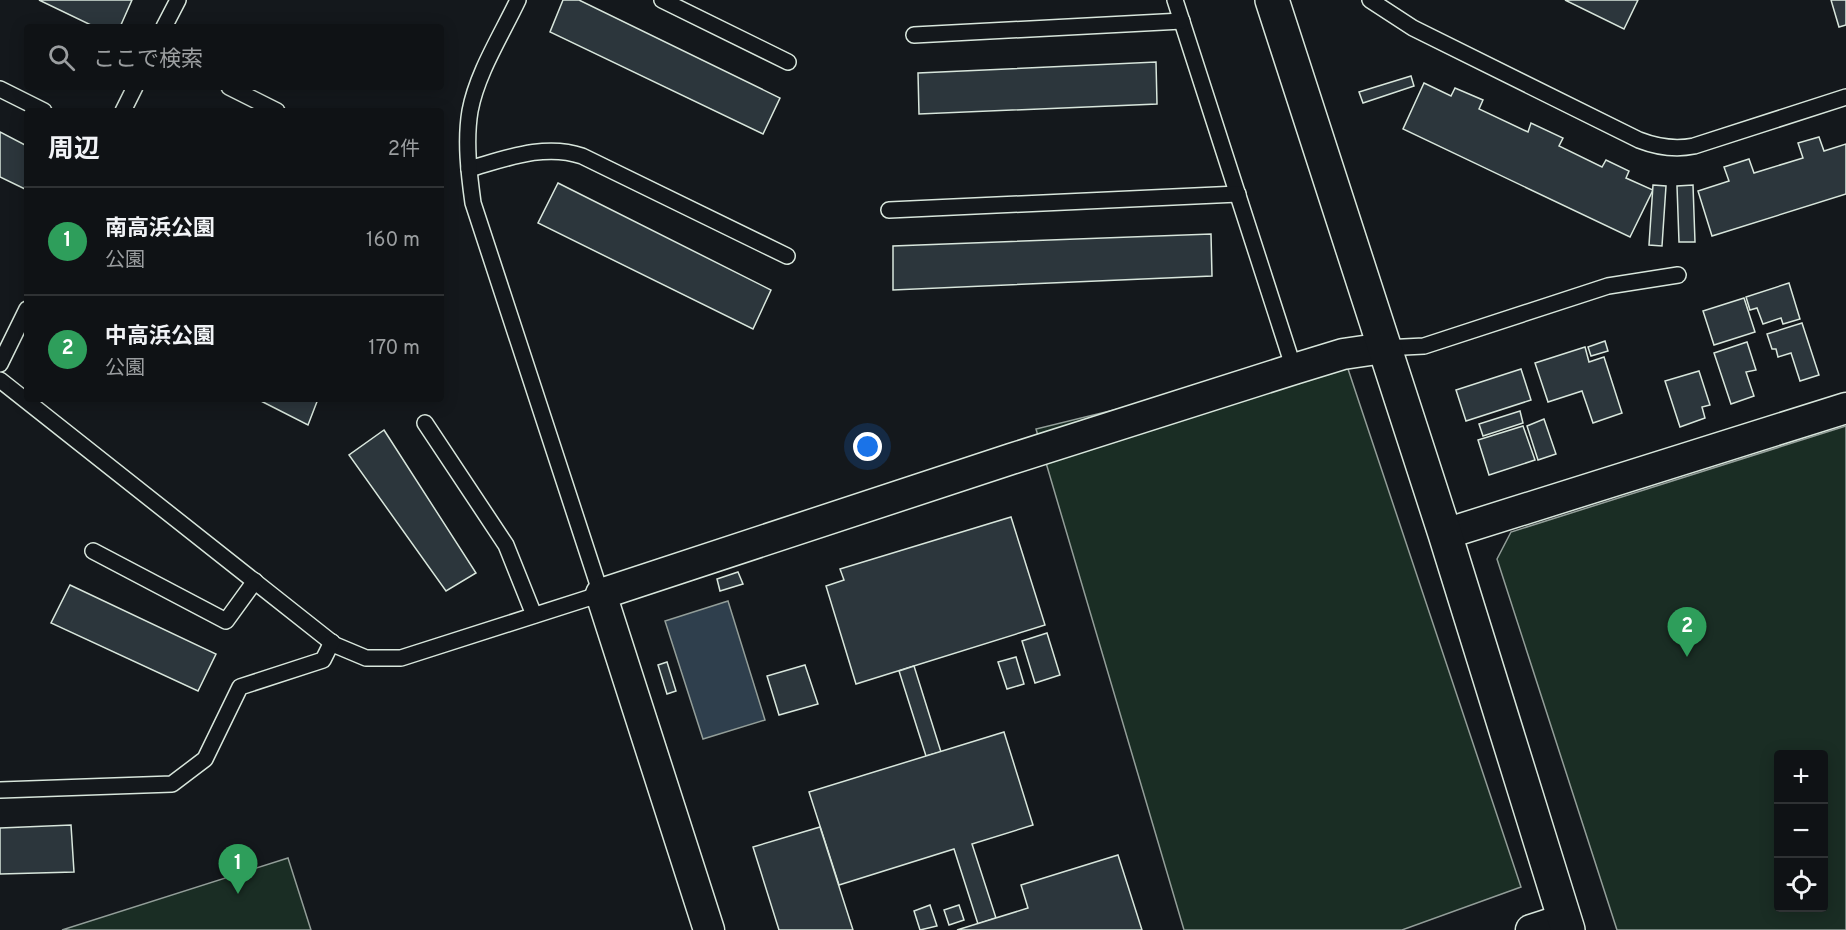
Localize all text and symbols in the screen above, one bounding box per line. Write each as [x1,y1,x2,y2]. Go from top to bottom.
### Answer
search box [24,24,444,90]
icon: search [45,41,78,74]
text: ここで検索 [93,47,203,74]
text: 周辺 [48,134,100,167]
text: 2件 [388,137,420,163]
text: 南高浜公園 [105,216,215,243]
text: 1 [64,228,72,254]
text: 160 m [366,228,420,254]
text: 公園 [105,248,145,274]
text: 中高浜公園 [105,324,215,351]
text: 2 [61,336,74,362]
text: 170 m [368,336,420,362]
text: 公園 [105,356,145,382]
your location [853,432,882,461]
pin: 2 [1668,608,1706,657]
map controls [1774,750,1828,912]
button: + [1774,750,1828,804]
button: − [1774,804,1828,858]
pin: 1 [218,844,258,894]
button: locate [1774,858,1828,912]

